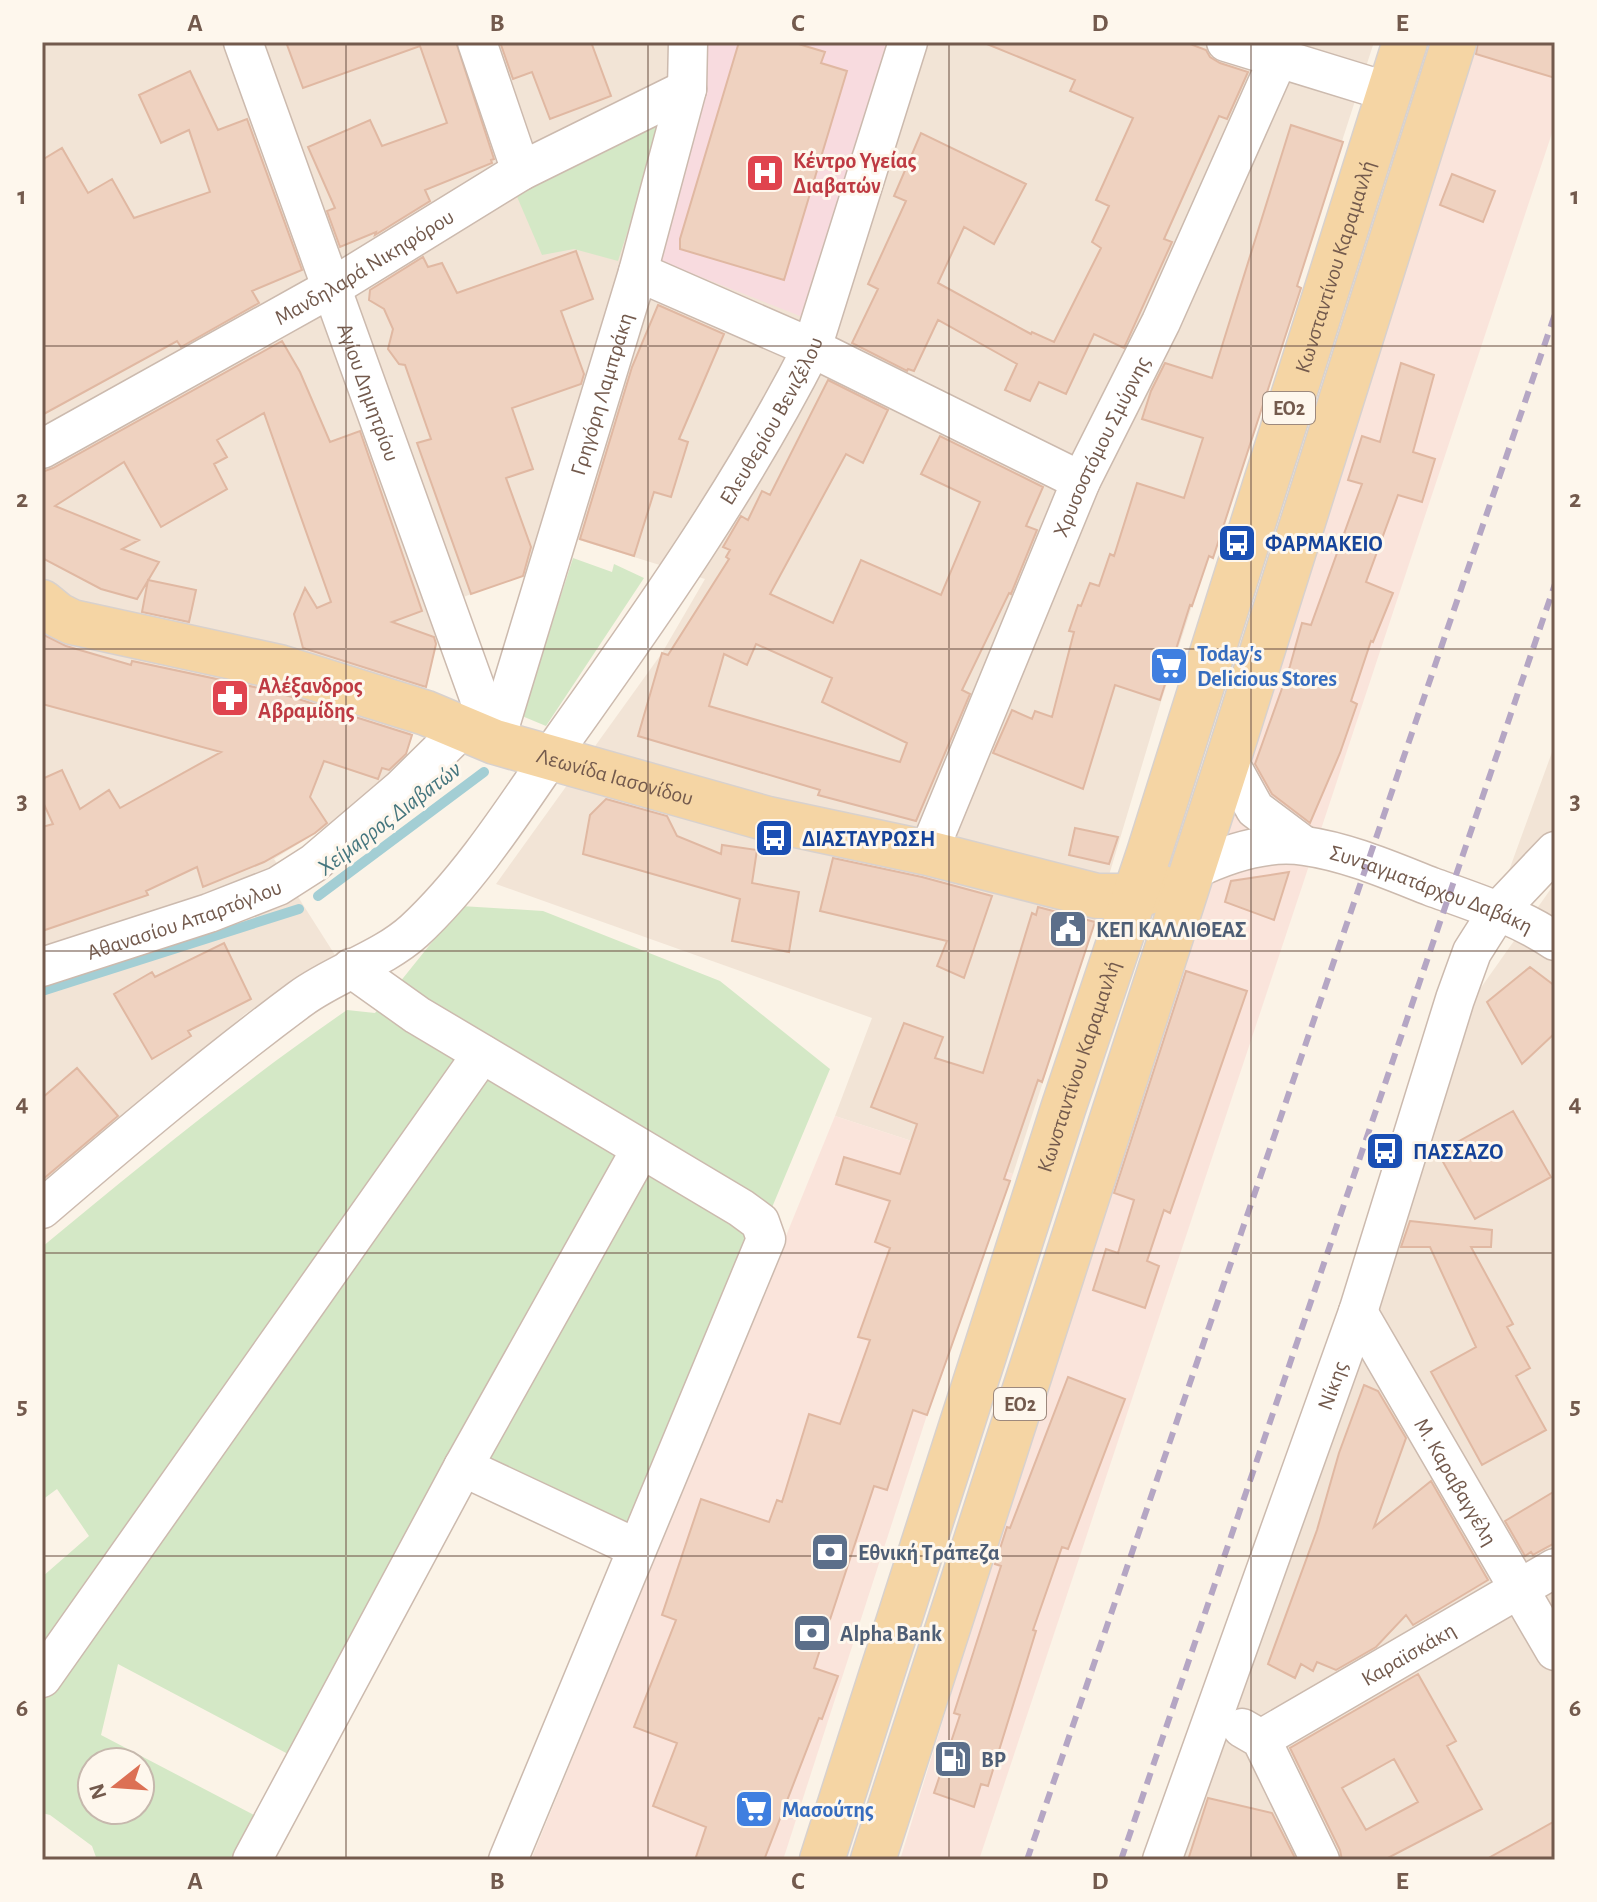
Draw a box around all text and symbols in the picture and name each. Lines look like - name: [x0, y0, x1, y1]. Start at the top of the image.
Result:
- text: A: [187, 10, 203, 36]
- text: B: [489, 10, 505, 36]
- text: C: [791, 10, 805, 36]
- text: D: [1091, 10, 1109, 36]
- text: E: [1395, 10, 1409, 36]
- place label: Κέντρο Υγείας Διαβατών: [793, 150, 917, 197]
- hospital icon: Κέντρο Υγείας Διαβατών: [744, 152, 786, 194]
- street label: Κωνσταντίνου Καραμανλή: [1291, 158, 1379, 376]
- text: 1: [17, 183, 27, 209]
- text: 1: [1570, 183, 1580, 209]
- street label: Μανδηλαρά Νικηφόρου: [271, 205, 458, 329]
- street label: Γρηγόρη Λαμπράκη: [567, 310, 637, 478]
- street label: Αγίου Δημητρίου: [333, 320, 403, 464]
- street label: Ελευθερίου Βενιζέλου: [716, 335, 827, 508]
- street label: Χρυσοστόμου Σμύρνης: [1049, 353, 1154, 540]
- road number: ΕΟ2: [1263, 392, 1315, 424]
- text: 2: [16, 486, 28, 512]
- text: 2: [1569, 486, 1581, 512]
- bus stop icon: ΦΑΡΜΑΚΕΙΟ: [1216, 522, 1258, 564]
- place label: ΦΑΡΜΑΚΕΙΟ: [1265, 533, 1383, 555]
- place label: Today's Delicious Stores: [1197, 643, 1337, 690]
- supermarket icon: Today's Delicious Stores: [1148, 645, 1190, 687]
- place label: Αλέξανδρος Αβραμίδης: [258, 675, 363, 723]
- pharmacy icon: Αλέξανδρος Αβραμίδης: [209, 677, 251, 719]
- street label: Λεωνίδα Ιασονίδου: [534, 744, 696, 809]
- water label: Χείμαρρος Διαβατών: [313, 757, 466, 881]
- text: 3: [16, 788, 28, 814]
- text: 3: [1569, 788, 1581, 814]
- bus stop icon: ΔΙΑΣΤΑΥΡΩΣΗ: [753, 817, 795, 859]
- place label: ΔΙΑΣΤΑΥΡΩΣΗ: [802, 828, 935, 850]
- street label: Συνταγματάρχου Δαβάκη: [1328, 841, 1536, 938]
- street label: Αθανασίου Απαρτόγλου: [84, 876, 285, 964]
- public building icon: ΚΕΠ ΚΑΛΛΙΘΕΑΣ: [1047, 908, 1089, 950]
- place label: ΚΕΠ ΚΑΛΛΙΘΕΑΣ: [1096, 919, 1247, 941]
- street label: Κωνσταντίνου Καραμανλή: [1033, 958, 1124, 1175]
- text: 4: [15, 1090, 29, 1116]
- text: 4: [1568, 1090, 1582, 1116]
- bus stop icon: ΠΑΣΣΑΖΟ: [1364, 1130, 1406, 1172]
- place label: ΠΑΣΣΑΖΟ: [1413, 1141, 1503, 1163]
- street label: Νίκης: [1314, 1358, 1352, 1413]
- road number: ΕΟ2: [994, 1388, 1046, 1420]
- text: 5: [16, 1393, 28, 1419]
- text: 5: [1569, 1393, 1581, 1419]
- street label: Μ. Καραβαγγέλη: [1410, 1415, 1501, 1549]
- bank icon: Εθνική Τράπεζα: [809, 1531, 851, 1573]
- place label: Εθνική Τράπεζα: [858, 1542, 1000, 1565]
- bank icon: Alpha Bank: [791, 1612, 833, 1654]
- street label: Καραϊσκάκη: [1358, 1619, 1459, 1690]
- place label: Alpha Bank: [840, 1623, 942, 1645]
- text: 6: [16, 1695, 28, 1721]
- text: 6: [1569, 1695, 1581, 1721]
- fuel station icon: BP: [932, 1738, 974, 1780]
- north arrow: [76, 1746, 156, 1826]
- place label: BP: [981, 1749, 1006, 1771]
- text: N: [85, 1781, 111, 1802]
- supermarket icon: Μασούτης: [733, 1788, 775, 1830]
- place label: Μασούτης: [782, 1799, 874, 1822]
- text: A: [187, 1868, 203, 1894]
- text: B: [489, 1868, 505, 1894]
- text: C: [791, 1868, 805, 1894]
- text: D: [1091, 1868, 1109, 1894]
- text: E: [1395, 1868, 1409, 1894]

